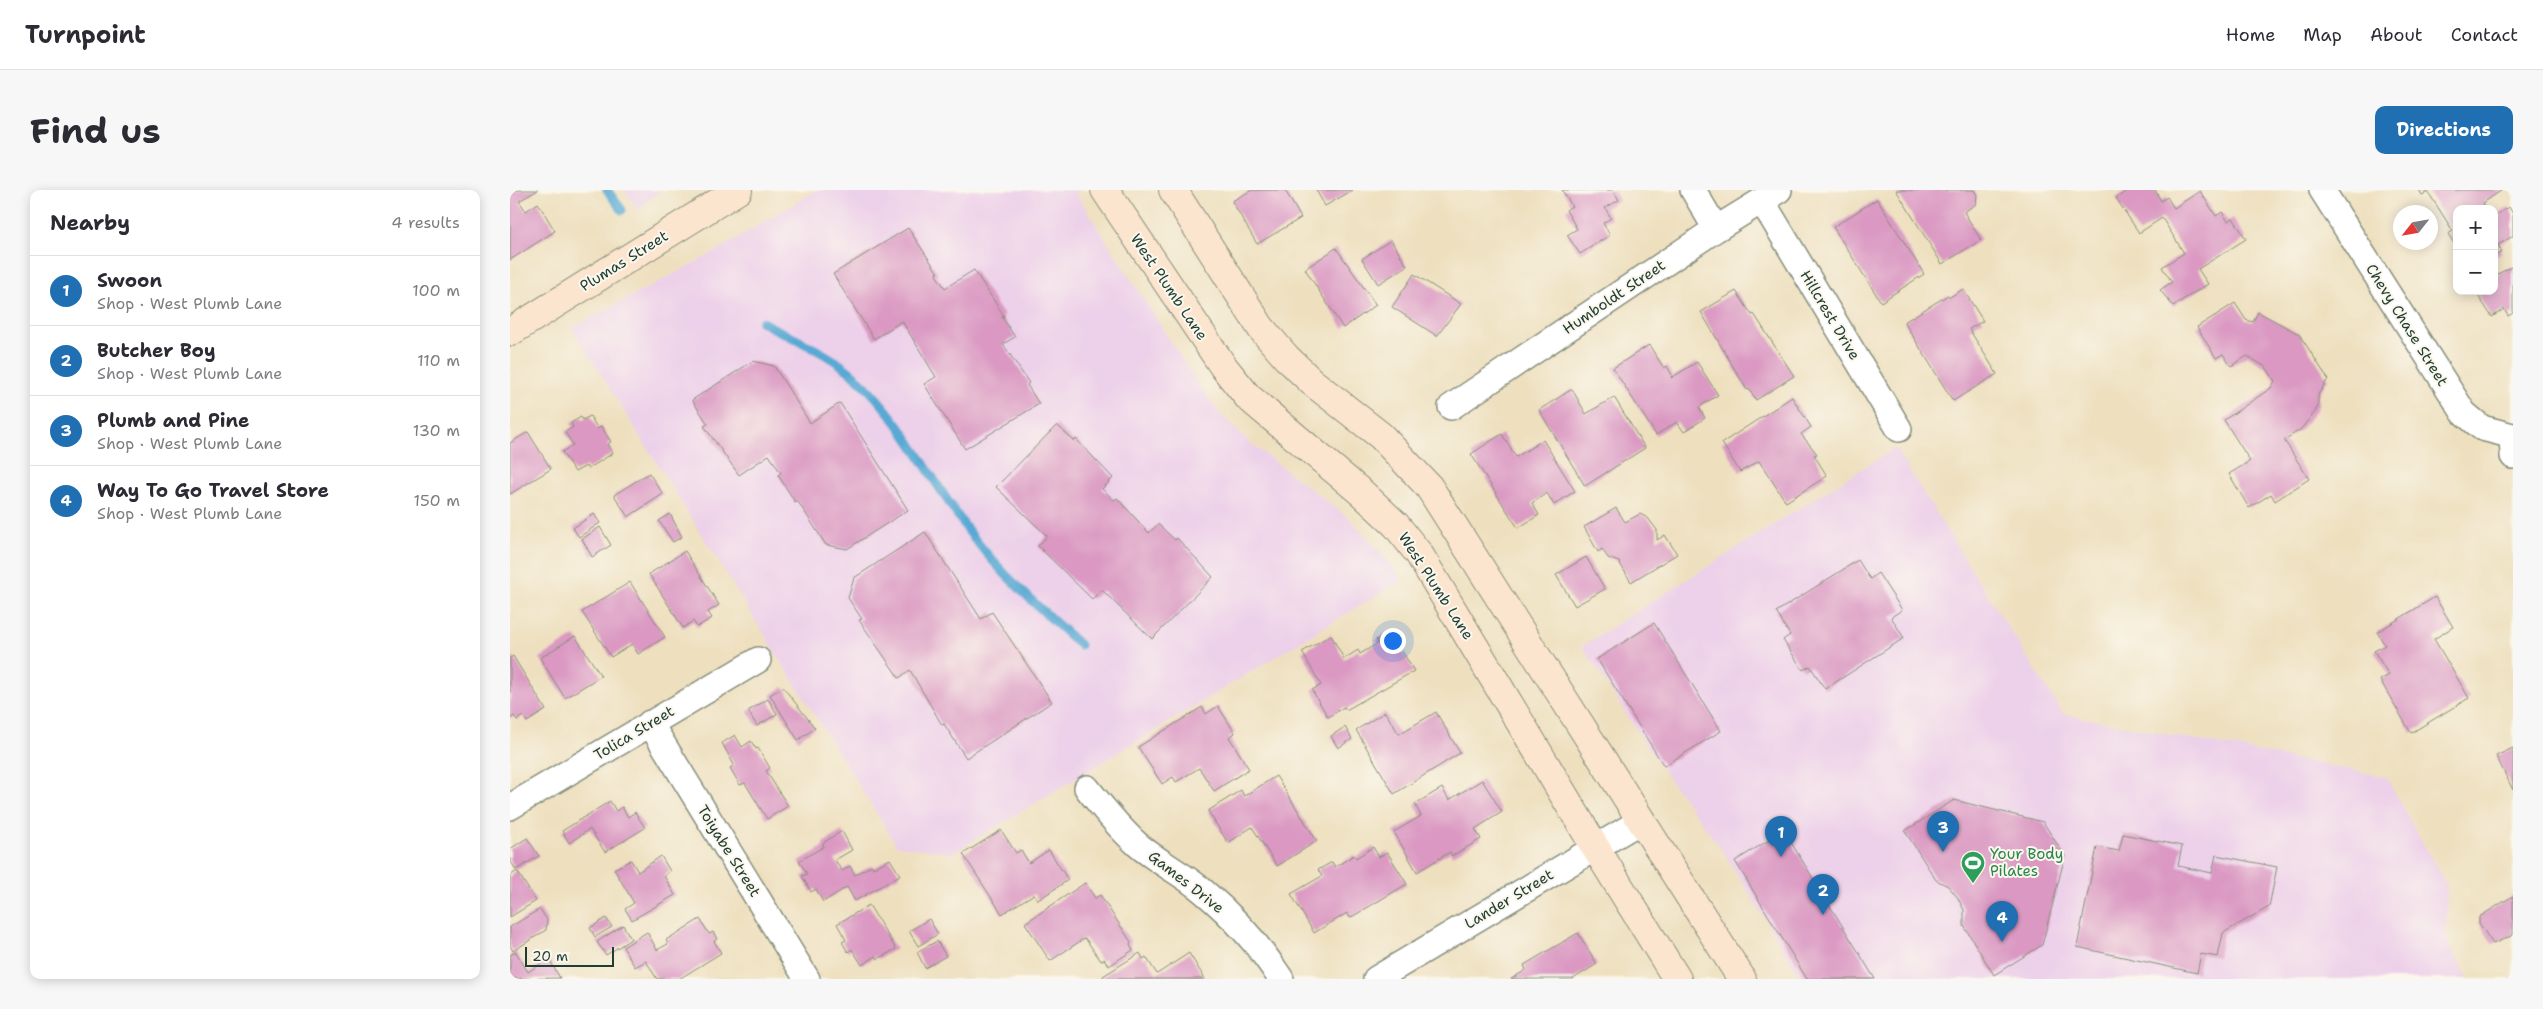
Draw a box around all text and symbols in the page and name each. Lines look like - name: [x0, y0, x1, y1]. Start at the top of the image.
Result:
- text: Turnpoint: [25, 19, 146, 51]
- text: Home: [2226, 23, 2275, 47]
- text: Map: [2303, 23, 2342, 47]
- text: About: [2370, 23, 2423, 47]
- text: Contact: [2451, 23, 2518, 47]
- button: Directions: [2375, 106, 2513, 154]
- text: Find us: [30, 107, 161, 154]
- north arrow: [2393, 205, 2438, 250]
- map controls: [2453, 205, 2498, 295]
- button: +: [2453, 205, 2498, 250]
- text: Nearby: [50, 209, 130, 237]
- text: 4 results: [391, 212, 460, 233]
- street label: Plumas Street: [576, 226, 672, 296]
- street label: West Plumb Lane: [1126, 230, 1212, 344]
- button: −: [2453, 250, 2498, 295]
- street label: Humboldt Street: [1559, 255, 1669, 339]
- street label: Chevy Chase Street: [2361, 260, 2453, 390]
- street label: Hillcrest Drive: [1795, 266, 1865, 364]
- text: Swoon: [97, 268, 162, 293]
- text: 1: [62, 280, 70, 301]
- text: 100 m: [412, 280, 460, 301]
- text: Shop · West Plumb Lane: [97, 293, 282, 314]
- text: Butcher Boy: [97, 338, 216, 363]
- text: 2: [60, 350, 72, 371]
- text: 110 m: [417, 350, 460, 371]
- text: Shop · West Plumb Lane: [97, 363, 282, 384]
- text: Plumb and Pine: [97, 408, 249, 433]
- text: 3: [60, 420, 72, 441]
- text: 130 m: [413, 420, 460, 441]
- text: Shop · West Plumb Lane: [97, 433, 282, 454]
- text: Way To Go Travel Store: [97, 478, 329, 503]
- text: 4: [60, 490, 72, 511]
- text: 150 m: [413, 490, 460, 511]
- text: Shop · West Plumb Lane: [97, 503, 282, 524]
- street label: West Plumb Lane: [1394, 528, 1478, 644]
- your location: [1380, 628, 1406, 654]
- street label: Tolica Street: [590, 701, 678, 765]
- street label: Toiyabe Street: [693, 801, 765, 901]
- pin: 3: [1927, 811, 1959, 852]
- pin: 1: [1765, 816, 1797, 857]
- place label: Your Body Pilates: [1990, 844, 2063, 881]
- street label: Games Drive: [1144, 846, 1228, 918]
- sports icon: Your Body Pilates: [1960, 850, 1986, 884]
- street label: Lander Street: [1461, 865, 1557, 933]
- pin: 2: [1807, 874, 1839, 915]
- pin: 4: [1986, 901, 2018, 942]
- scale bar: [525, 944, 614, 967]
- text: 20 m: [532, 947, 568, 965]

